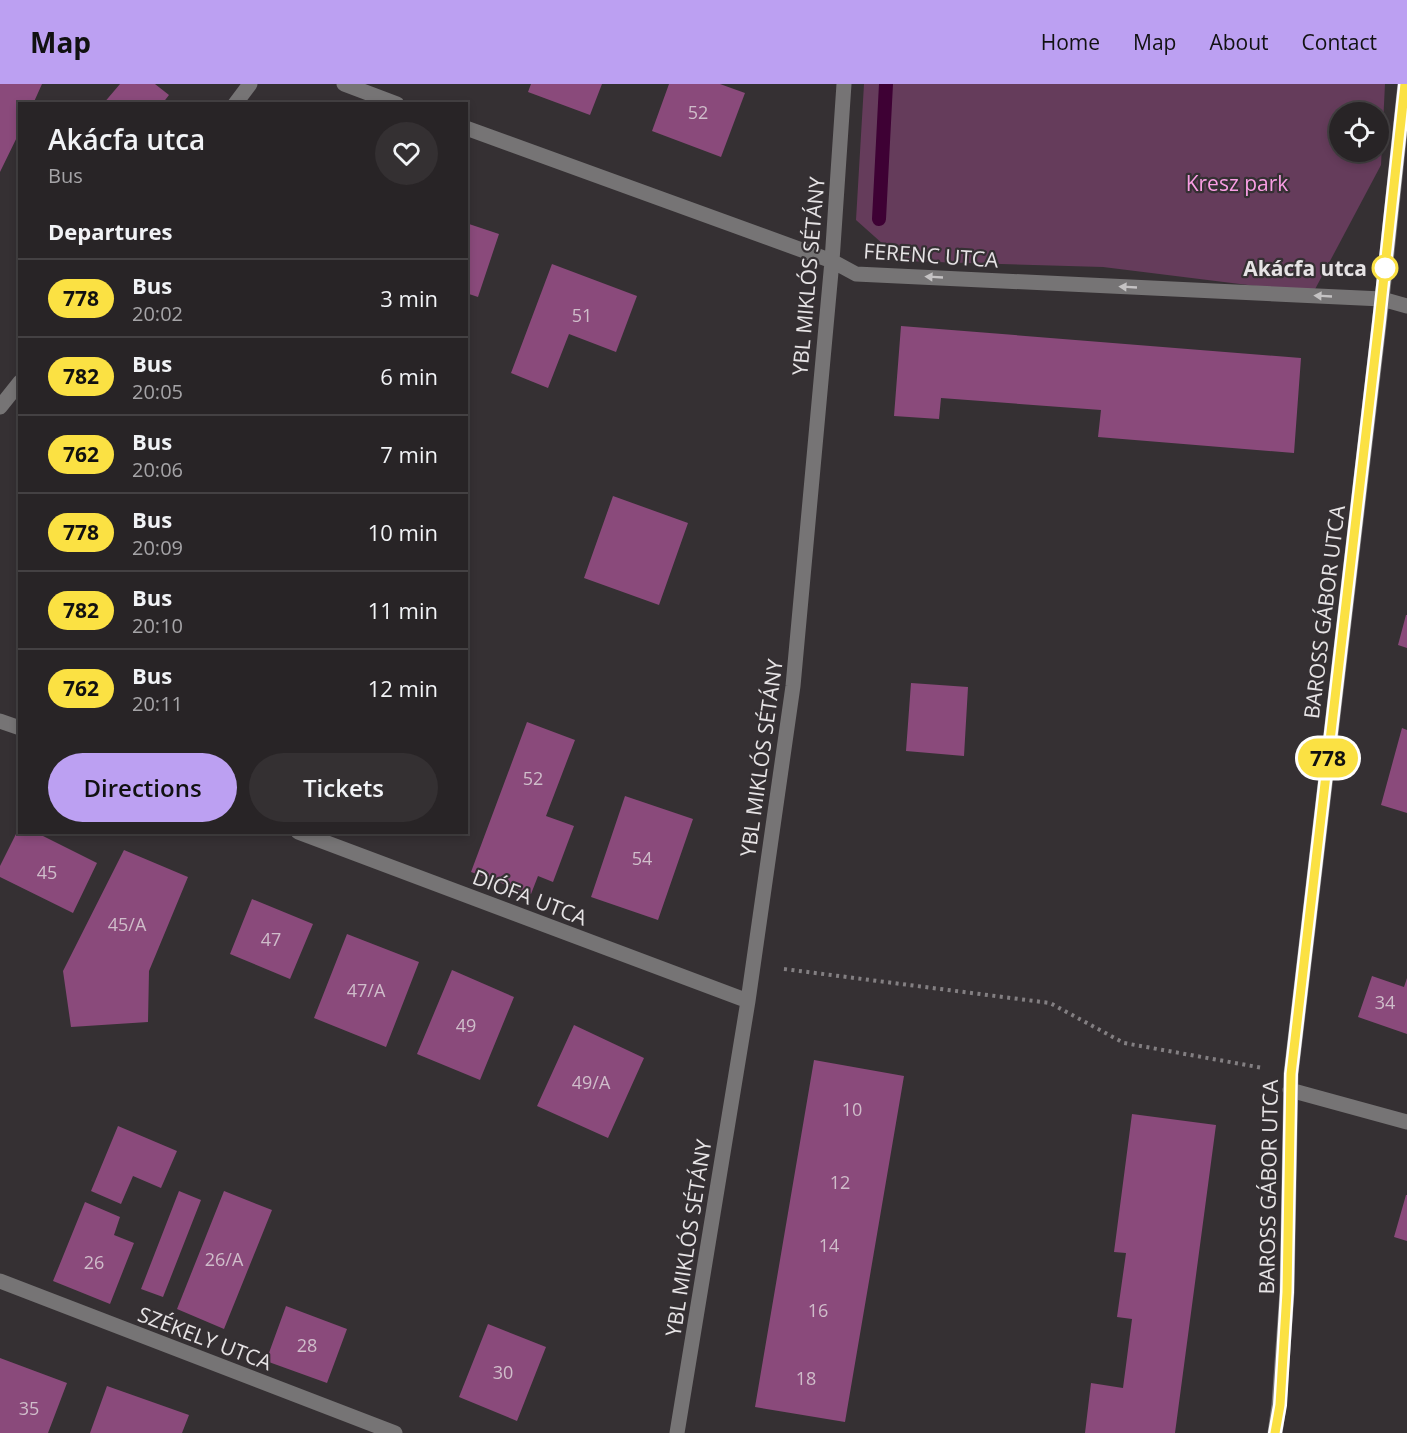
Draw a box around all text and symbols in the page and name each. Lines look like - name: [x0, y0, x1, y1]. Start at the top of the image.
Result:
- text: Map: [30, 23, 91, 61]
- text: Home: [1041, 28, 1100, 56]
- text: Map: [1133, 28, 1176, 56]
- text: About: [1209, 28, 1269, 56]
- text: Contact: [1302, 28, 1377, 56]
- house number: 52: [688, 100, 708, 124]
- map controls: [1329, 102, 1389, 162]
- button: locate: [1329, 102, 1389, 162]
- text: Akácfa utca: [48, 120, 205, 158]
- button: heart: [375, 122, 438, 185]
- text: Bus: [48, 162, 83, 189]
- park label: Kresz park: [1186, 169, 1288, 197]
- street label: YBL MIKLÓS SÉTÁNY: [785, 175, 831, 376]
- text: Departures: [48, 216, 172, 246]
- street label: FERENC UTCA: [863, 236, 1000, 274]
- place label: Akácfa utca: [1243, 254, 1367, 282]
- marker: Akácfa utca: [1372, 255, 1398, 281]
- text: Bus: [132, 270, 172, 300]
- one-way arrow: [924, 273, 943, 282]
- one-way arrow: [1119, 282, 1138, 291]
- text: 3 min: [380, 283, 438, 313]
- text: 778: [63, 284, 99, 312]
- one-way arrow: [1314, 291, 1333, 300]
- text: 20:02: [132, 300, 183, 327]
- house number: 51: [572, 303, 592, 327]
- text: Bus: [132, 348, 172, 378]
- text: 6 min: [380, 361, 438, 391]
- text: 782: [63, 362, 99, 390]
- text: 20:05: [132, 378, 183, 405]
- text: Bus: [132, 426, 172, 456]
- text: 7 min: [380, 439, 438, 469]
- text: 762: [63, 440, 99, 468]
- text: 20:06: [132, 456, 183, 483]
- street label: BAROSS GÁBOR UTCA: [1297, 503, 1351, 720]
- text: Bus: [132, 504, 172, 534]
- text: 10 min: [368, 517, 438, 547]
- text: 778: [63, 518, 99, 546]
- text: 20:09: [132, 534, 183, 561]
- text: Bus: [132, 582, 172, 612]
- text: 11 min: [368, 595, 438, 625]
- text: 782: [63, 596, 99, 624]
- text: 20:10: [132, 612, 183, 639]
- street label: YBL MIKLÓS SÉTÁNY: [733, 657, 789, 859]
- text: Bus: [132, 660, 172, 690]
- text: 12 min: [368, 673, 438, 703]
- text: 762: [63, 674, 99, 702]
- text: 20:11: [132, 690, 183, 717]
- line badge: 778: [1294, 738, 1362, 778]
- text: 778: [1310, 744, 1346, 772]
- button: Directions: [48, 753, 237, 822]
- button: Tickets: [249, 753, 438, 822]
- house number: 52: [523, 766, 543, 790]
- house number: 54: [632, 846, 652, 870]
- house number: 45: [37, 860, 57, 884]
- street label: DIÓFA UTCA: [469, 862, 592, 932]
- house number: 45/A: [108, 912, 147, 936]
- house number: 47: [261, 927, 281, 951]
- house number: 47/A: [347, 978, 386, 1002]
- house number: 34: [1375, 990, 1395, 1014]
- house number: 49: [456, 1013, 476, 1037]
- house number: 49/A: [572, 1070, 611, 1094]
- street label: BAROSS GÁBOR UTCA: [1252, 1079, 1284, 1295]
- house number: 10: [842, 1097, 862, 1121]
- street label: YBL MIKLÓS SÉTÁNY: [659, 1137, 717, 1339]
- house number: 12: [830, 1170, 850, 1194]
- house number: 14: [819, 1233, 839, 1257]
- house number: 26/A: [205, 1247, 244, 1271]
- house number: 26: [84, 1250, 104, 1274]
- house number: 16: [808, 1298, 828, 1322]
- street label: SZÉKELY UTCA: [134, 1300, 277, 1377]
- house number: 28: [297, 1333, 317, 1357]
- house number: 30: [493, 1360, 513, 1384]
- house number: 18: [796, 1366, 816, 1390]
- house number: 35: [19, 1396, 39, 1420]

